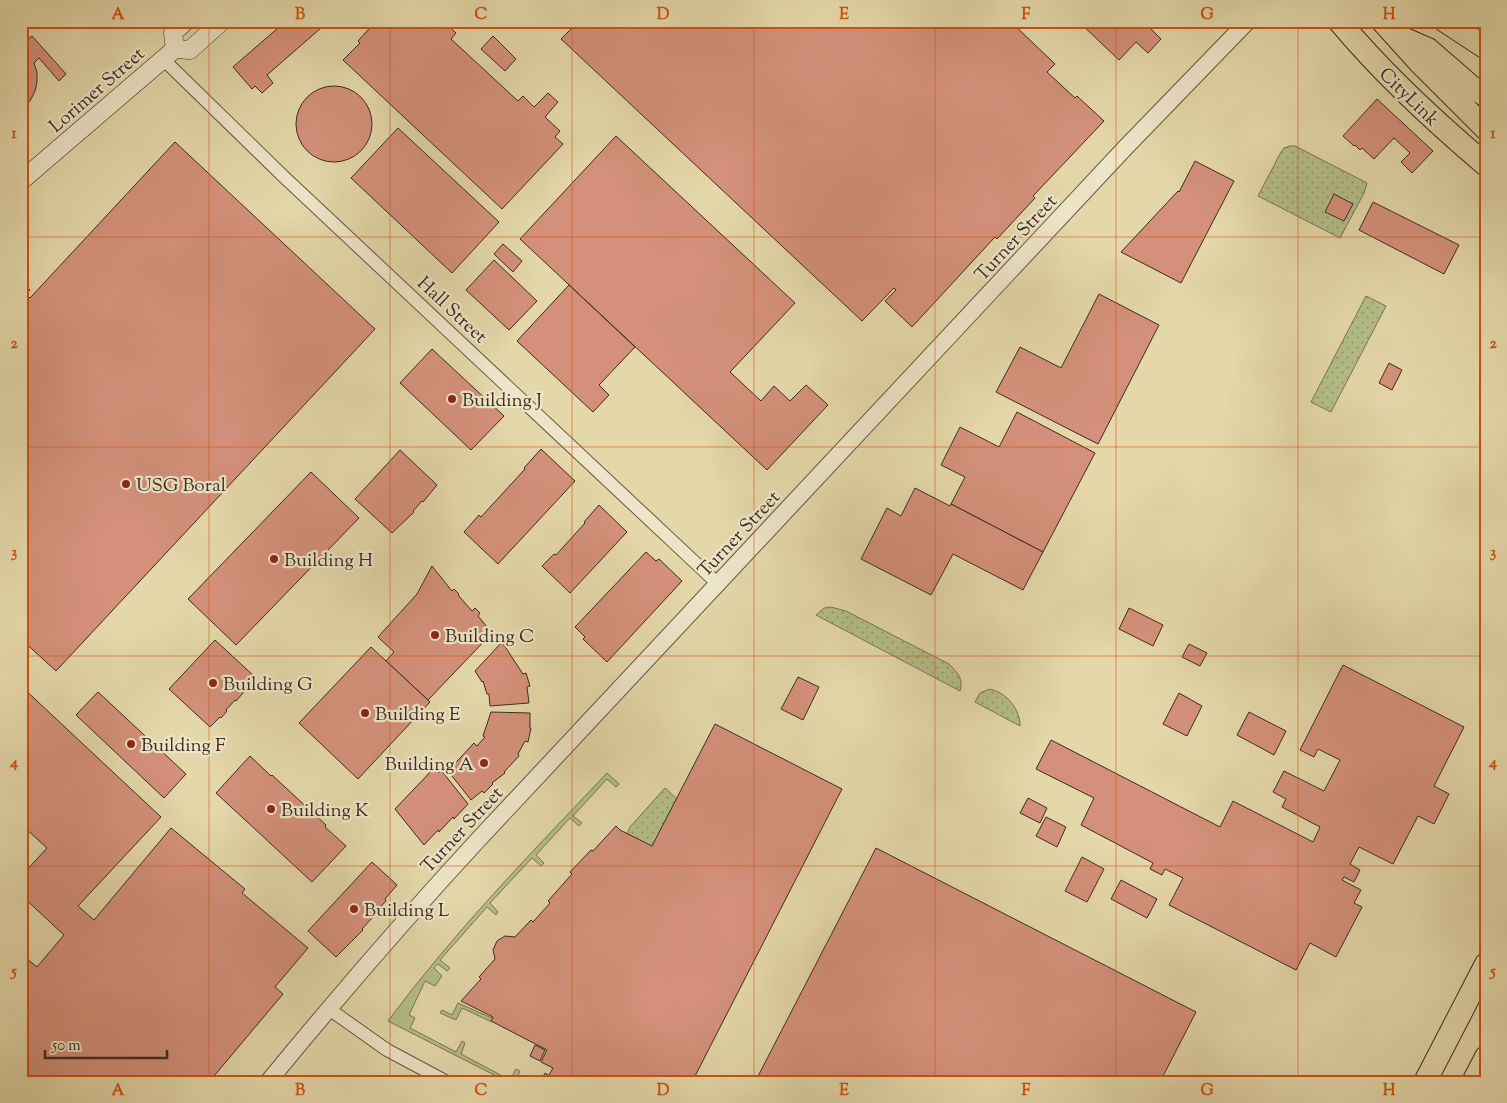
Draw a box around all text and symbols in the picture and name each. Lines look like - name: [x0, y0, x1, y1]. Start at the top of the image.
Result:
- text: A: [112, 4, 125, 27]
- text: B: [295, 4, 305, 27]
- text: C: [475, 4, 488, 27]
- text: D: [657, 4, 670, 27]
- text: E: [839, 4, 849, 27]
- text: F: [1022, 4, 1031, 27]
- text: G: [1200, 4, 1214, 27]
- text: H: [1383, 4, 1396, 27]
- street label: Lorimer Street: [44, 41, 152, 140]
- street label: CityLink: [1372, 62, 1445, 134]
- text: 1: [11, 123, 17, 146]
- text: 1: [1490, 123, 1496, 146]
- street label: Turner Street: [969, 189, 1065, 288]
- street label: Hall Street: [410, 271, 493, 351]
- text: 2: [10, 333, 18, 356]
- text: 2: [1489, 333, 1497, 356]
- place label: Building J: [462, 388, 542, 415]
- marker: Building J: [446, 393, 458, 405]
- place label: USG Boral: [136, 473, 226, 500]
- marker: USG Boral: [120, 478, 132, 490]
- street label: Turner Street: [692, 485, 788, 584]
- text: 3: [11, 542, 18, 565]
- text: 3: [1490, 542, 1497, 565]
- place label: Building H: [284, 548, 373, 575]
- marker: Building H: [268, 553, 280, 565]
- place label: Building C: [445, 624, 534, 651]
- marker: Building C: [429, 629, 441, 641]
- place label: Building G: [223, 672, 312, 699]
- marker: Building G: [207, 677, 219, 689]
- place label: Building E: [375, 702, 461, 729]
- marker: Building E: [359, 707, 371, 719]
- place label: Building F: [141, 733, 226, 760]
- marker: Building F: [125, 738, 137, 750]
- text: 4: [9, 752, 18, 775]
- place label: Building A: [385, 752, 475, 779]
- text: 4: [1488, 752, 1497, 775]
- marker: Building A: [478, 757, 490, 769]
- street label: Turner Street: [415, 781, 511, 880]
- place label: Building K: [281, 798, 369, 825]
- marker: Building K: [265, 803, 277, 815]
- place label: Building L: [364, 898, 450, 925]
- marker: Building L: [348, 903, 360, 915]
- text: 5: [9, 961, 17, 984]
- text: 5: [1488, 961, 1496, 984]
- scale bar: [45, 1028, 168, 1060]
- text: 50 m: [51, 1036, 81, 1057]
- text: A: [112, 1080, 125, 1103]
- text: B: [295, 1080, 305, 1103]
- text: C: [475, 1080, 488, 1103]
- text: D: [657, 1080, 670, 1103]
- text: E: [839, 1080, 849, 1103]
- text: F: [1022, 1080, 1031, 1103]
- text: G: [1200, 1080, 1214, 1103]
- text: H: [1383, 1080, 1396, 1103]

